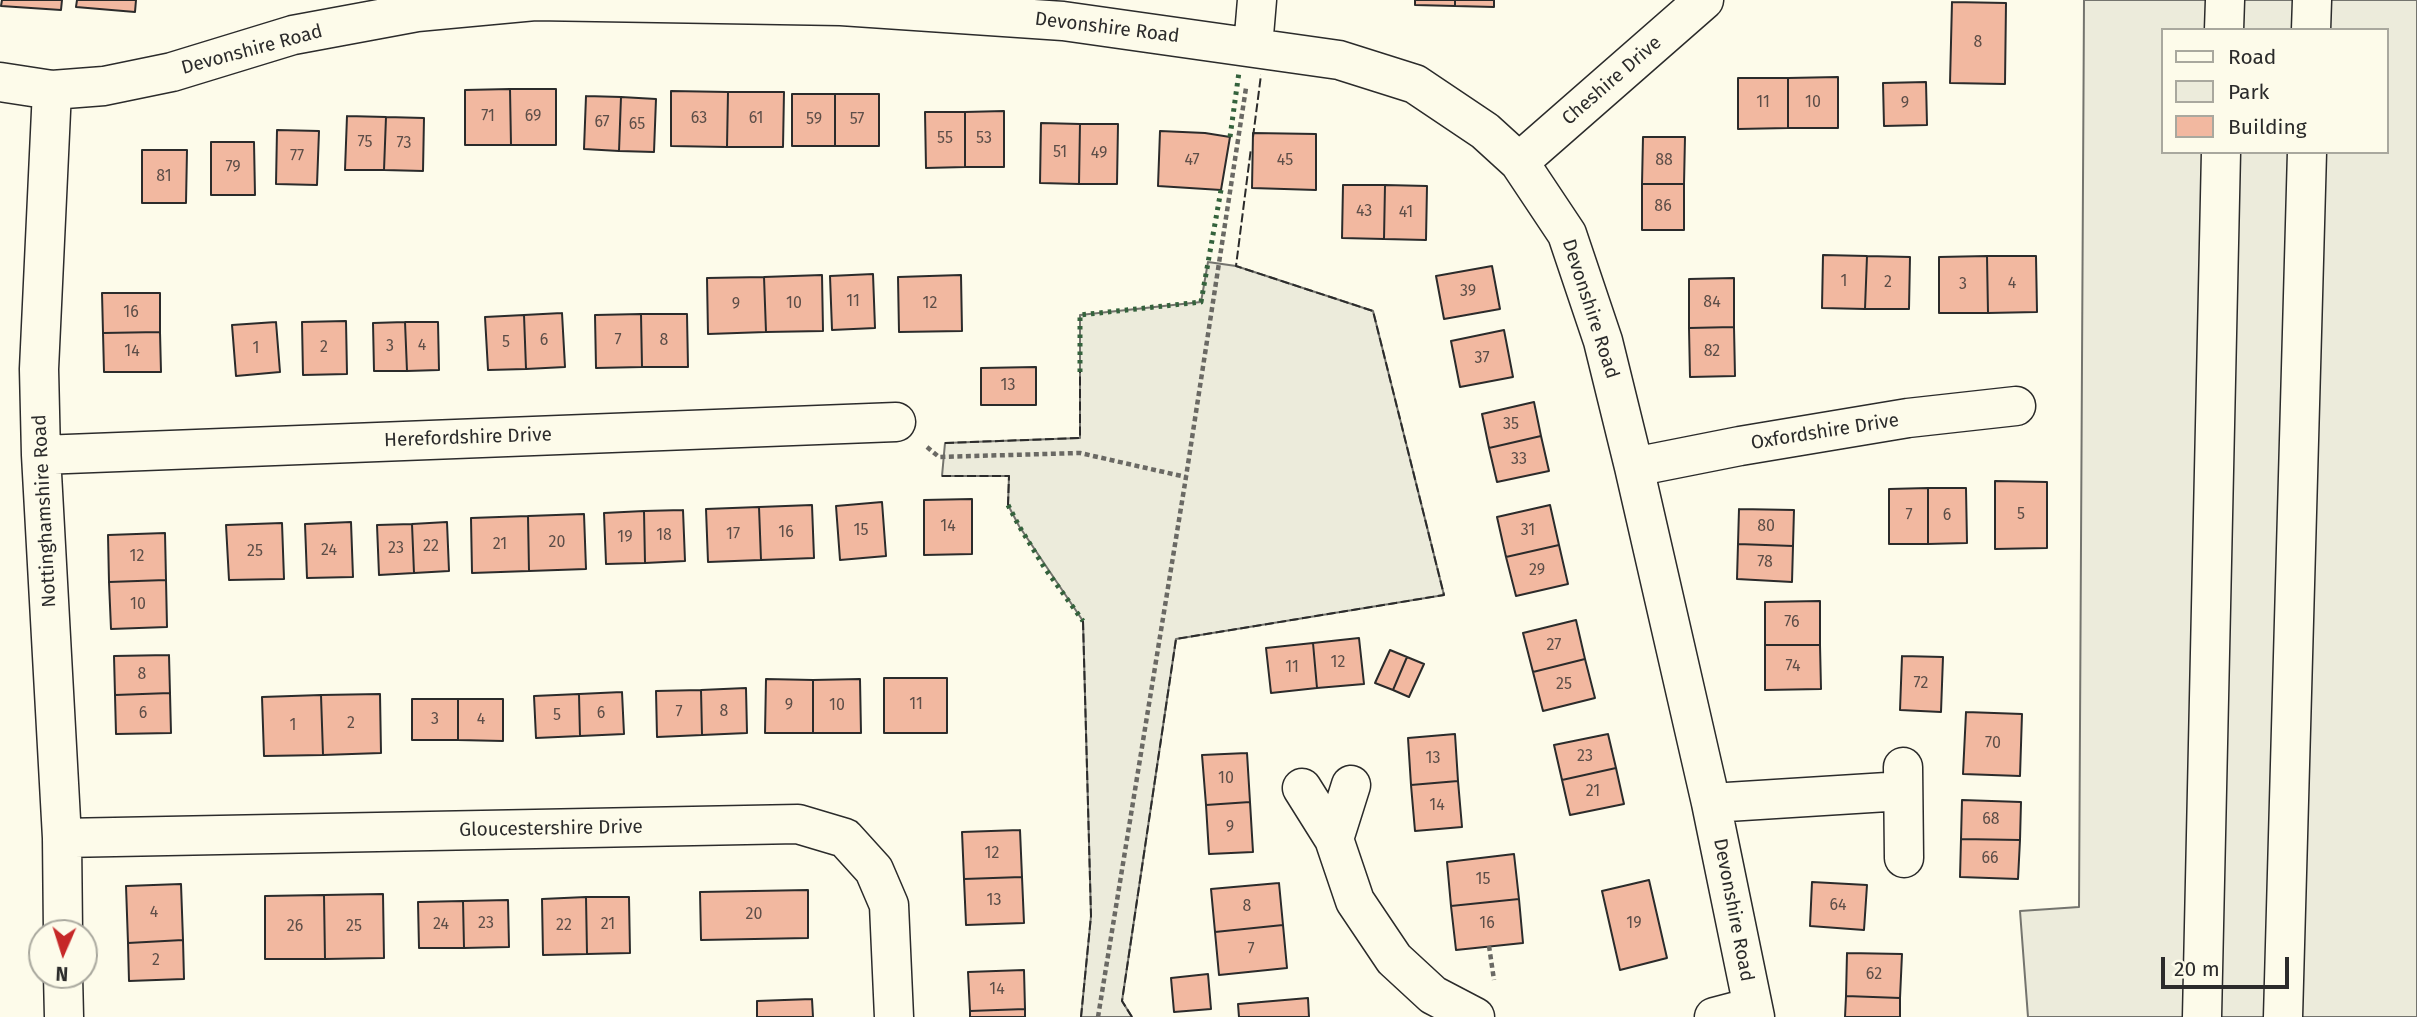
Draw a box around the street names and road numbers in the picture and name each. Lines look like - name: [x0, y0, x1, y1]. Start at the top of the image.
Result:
- street label: Devonshire Road: [1033, 8, 1181, 48]
- street label: Devonshire Road: [179, 20, 325, 80]
- street label: Cheshire Drive: [1558, 32, 1666, 130]
- street label: Devonshire Road: [1557, 236, 1623, 382]
- street label: Oxfordshire Drive: [1749, 409, 1901, 455]
- street label: Nottinghamshire Road: [29, 414, 61, 608]
- street label: Herefordshire Drive: [384, 424, 552, 452]
- street label: Gloucestershire Drive: [459, 816, 643, 842]
- street label: Devonshire Road: [1708, 836, 1758, 984]

